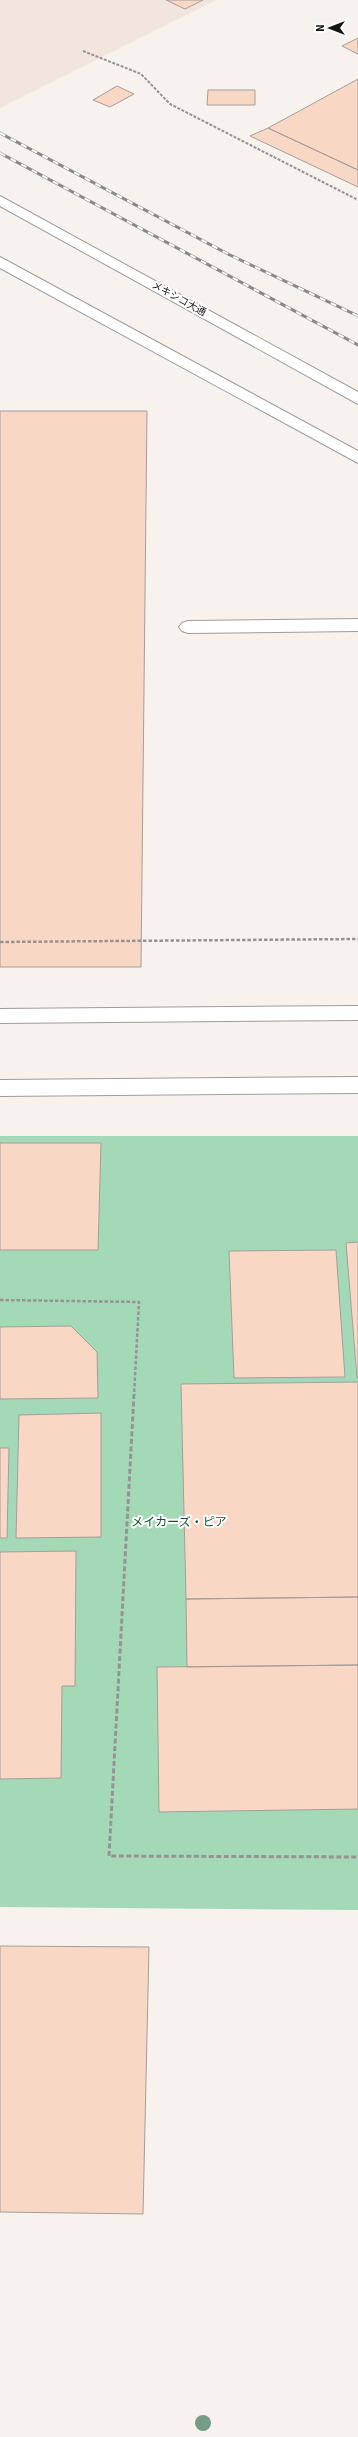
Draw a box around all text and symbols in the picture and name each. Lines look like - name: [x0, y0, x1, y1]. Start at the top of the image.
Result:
- north arrow: [310, 8, 350, 48]
- text: N: [313, 24, 328, 32]
- street label: メキシコ大通: [149, 278, 209, 320]
- park label: メイカーズ・ピア: [131, 1514, 227, 1531]

